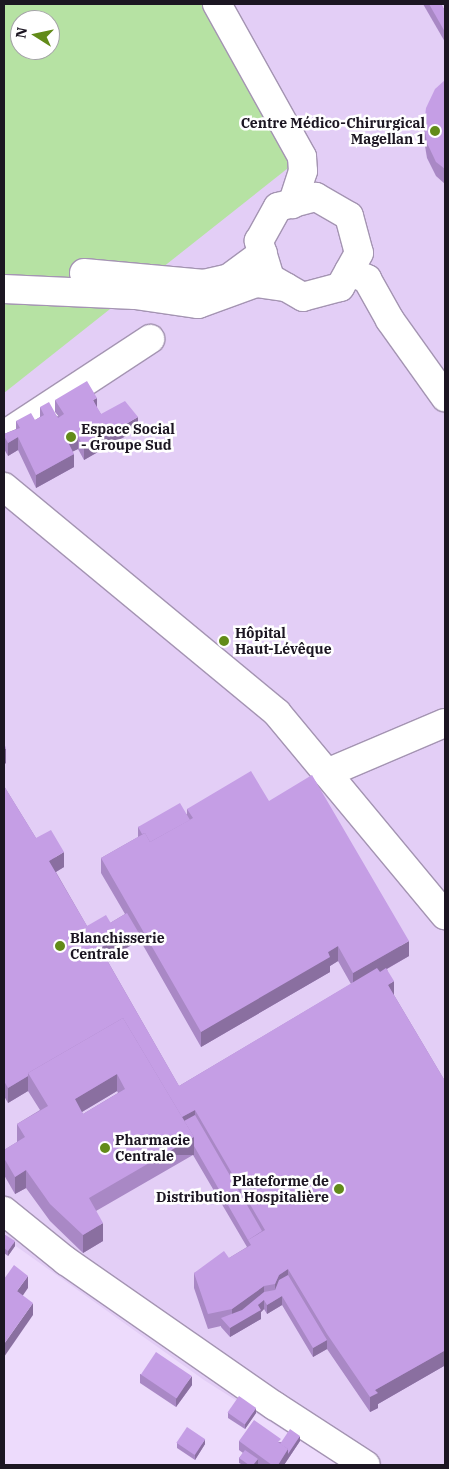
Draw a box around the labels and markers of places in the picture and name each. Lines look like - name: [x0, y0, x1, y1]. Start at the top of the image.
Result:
- place label: Centre Médico-Chirurgical Magellan 1: [241, 115, 425, 148]
- marker: Centre Médico-Chirurgical Magellan 1: [429, 125, 441, 137]
- place label: Espace Social - Groupe Sud: [81, 421, 175, 454]
- marker: Espace Social - Groupe Sud: [65, 431, 77, 443]
- place label: Hôpital Haut-Lévêque: [235, 625, 332, 658]
- marker: Hôpital Haut-Lévêque: [217, 634, 231, 648]
- place label: Blanchisserie Centrale: [70, 930, 165, 962]
- marker: Blanchisserie Centrale: [54, 940, 66, 952]
- place label: Pharmacie Centrale: [115, 1132, 190, 1164]
- marker: Pharmacie Centrale: [99, 1142, 111, 1154]
- place label: Plateforme de Distribution Hospitalière: [156, 1173, 329, 1206]
- marker: Plateforme de Distribution Hospitalière: [333, 1183, 345, 1195]

